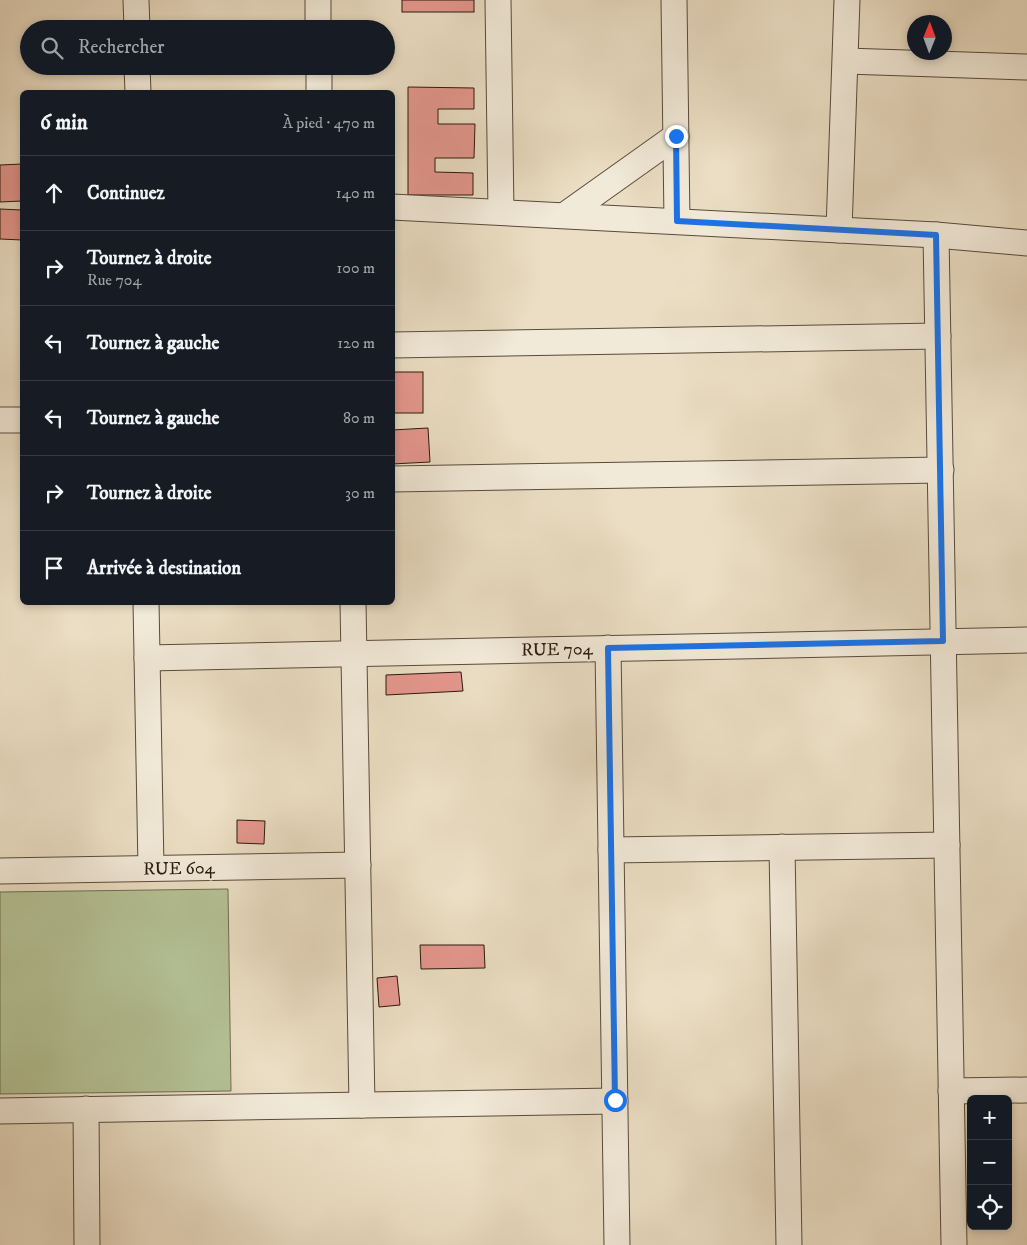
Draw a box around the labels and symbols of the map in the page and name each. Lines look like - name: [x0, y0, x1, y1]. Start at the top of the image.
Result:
- north arrow: [907, 15, 952, 60]
- route end: [665, 125, 688, 148]
- street label: RUE 704: [521, 638, 594, 662]
- street label: RUE 604: [143, 857, 216, 881]
- route start: [604, 1089, 627, 1112]

